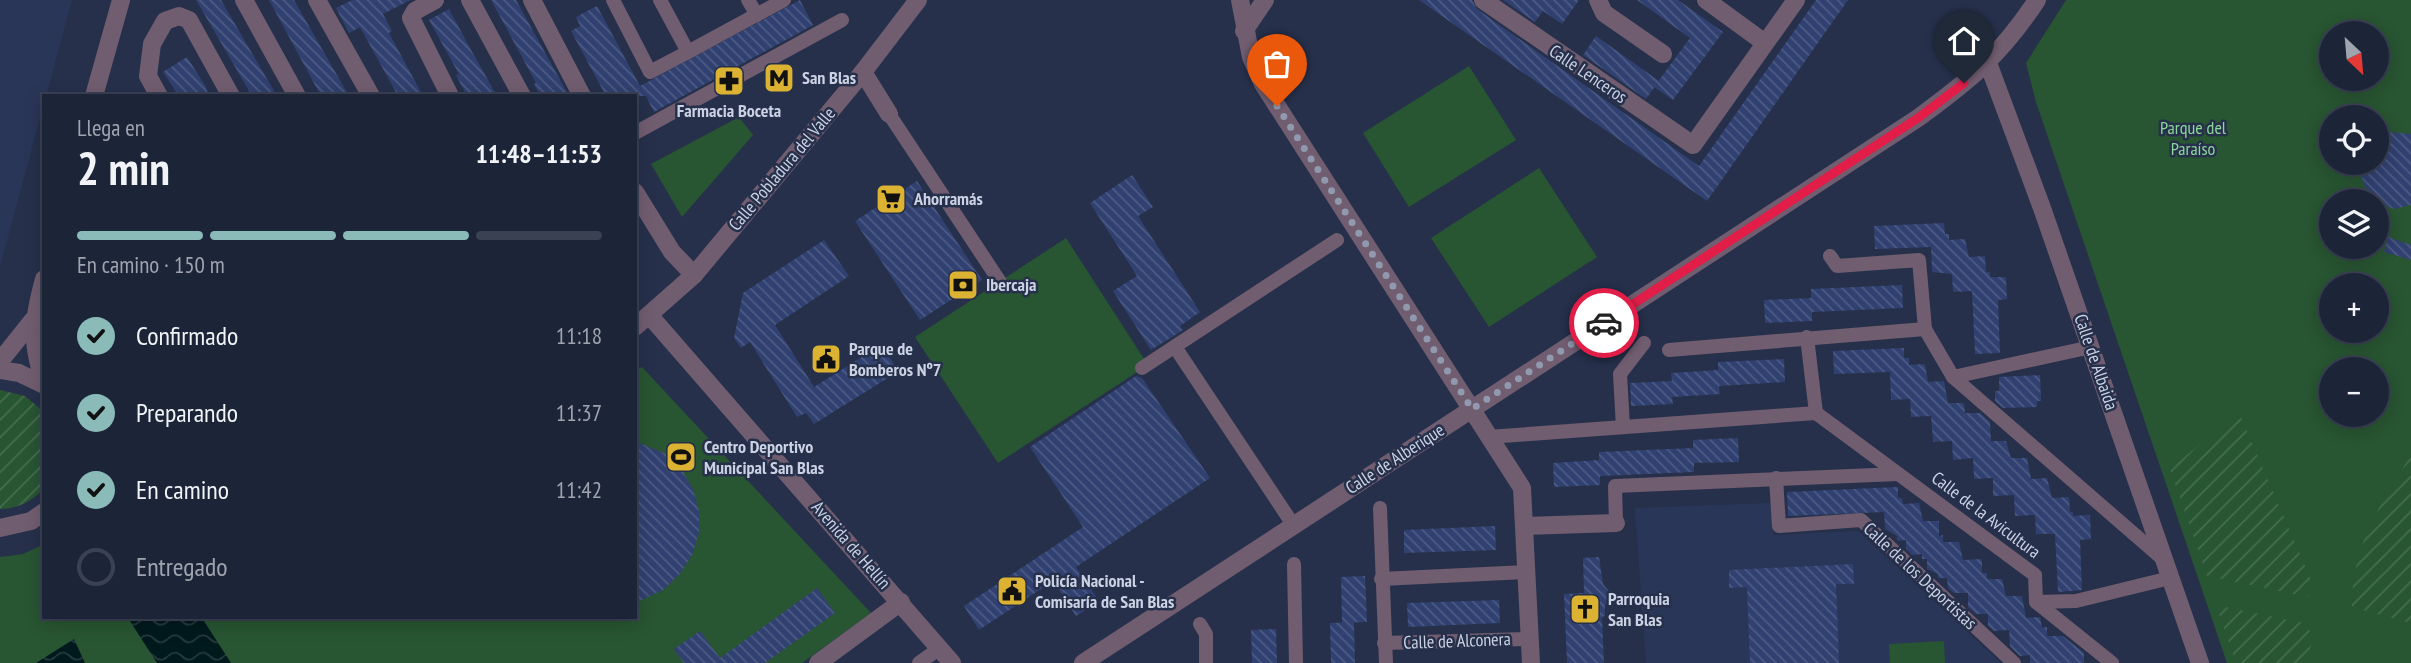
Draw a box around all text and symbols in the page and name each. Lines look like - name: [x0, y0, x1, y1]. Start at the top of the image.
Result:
- pin: [1934, 11, 1994, 83]
- north arrow: [2319, 21, 2389, 91]
- map controls: [2319, 21, 2389, 427]
- icon: home: [1945, 22, 1983, 60]
- pin: [1247, 34, 1307, 106]
- street label: Calle Lenceros: [1545, 39, 1632, 108]
- icon: bag: [1258, 45, 1296, 83]
- metro station icon: San Blas: [762, 61, 796, 95]
- pharmacy icon: Farmacia Boceta: [712, 64, 746, 98]
- place label: San Blas: [802, 66, 856, 89]
- place label: Farmacia Boceta: [677, 99, 781, 122]
- street label: Calle Pobladura del Valle: [723, 102, 840, 235]
- button: locate: [2319, 105, 2389, 175]
- text: Llega en: [77, 113, 145, 142]
- park label: Parque del Paraíso: [2160, 116, 2227, 160]
- text: 11:48–11:53: [475, 137, 602, 170]
- text: 2 min: [77, 138, 170, 198]
- supermarket icon: Ahorramás: [874, 182, 908, 216]
- place label: Ahorramás: [913, 187, 983, 210]
- button: layers: [2319, 189, 2389, 259]
- text: En camino · 150 m: [77, 250, 225, 279]
- bank icon: Ibercaja: [946, 268, 980, 302]
- place label: Ibercaja: [986, 273, 1036, 296]
- button: +: [2319, 273, 2389, 343]
- courier: [1569, 288, 1639, 358]
- icon: car: [1585, 304, 1623, 342]
- street label: Calle de Albaida: [2069, 311, 2124, 413]
- icon: check: [77, 317, 115, 355]
- text: Confirmado: [136, 319, 238, 352]
- text: 11:18: [556, 321, 602, 350]
- place label: Parque de Bomberos Nº7: [849, 337, 941, 381]
- public building icon: Parque de Bomberos Nº7: [809, 342, 843, 376]
- button: −: [2319, 357, 2389, 427]
- icon: check: [77, 394, 115, 432]
- text: Preparando: [136, 396, 238, 429]
- text: 11:37: [556, 398, 602, 427]
- street label: Calle de Alberique: [1341, 418, 1448, 499]
- place label: Centro Deportivo Municipal San Blas: [704, 435, 824, 479]
- sports icon: Centro Deportivo Municipal San Blas: [664, 440, 698, 474]
- street label: Calle de la Avicultura: [1927, 466, 2045, 563]
- icon: check: [77, 471, 115, 509]
- text: En camino: [136, 473, 229, 506]
- text: 11:42: [556, 475, 602, 504]
- street label: Avenida de Hellín: [807, 496, 896, 593]
- street label: Calle de los Deportistas: [1859, 517, 1982, 634]
- text: Entregado: [136, 550, 228, 583]
- place label: Policía Nacional - Comisaría de San Blas: [1035, 569, 1174, 613]
- public building icon: Policía Nacional - Comisaría de San Blas: [995, 574, 1029, 608]
- place label: Parroquia San Blas: [1608, 587, 1670, 631]
- church icon: Parroquia San Blas: [1568, 592, 1602, 626]
- street label: Calle de Alconera: [1403, 627, 1511, 654]

